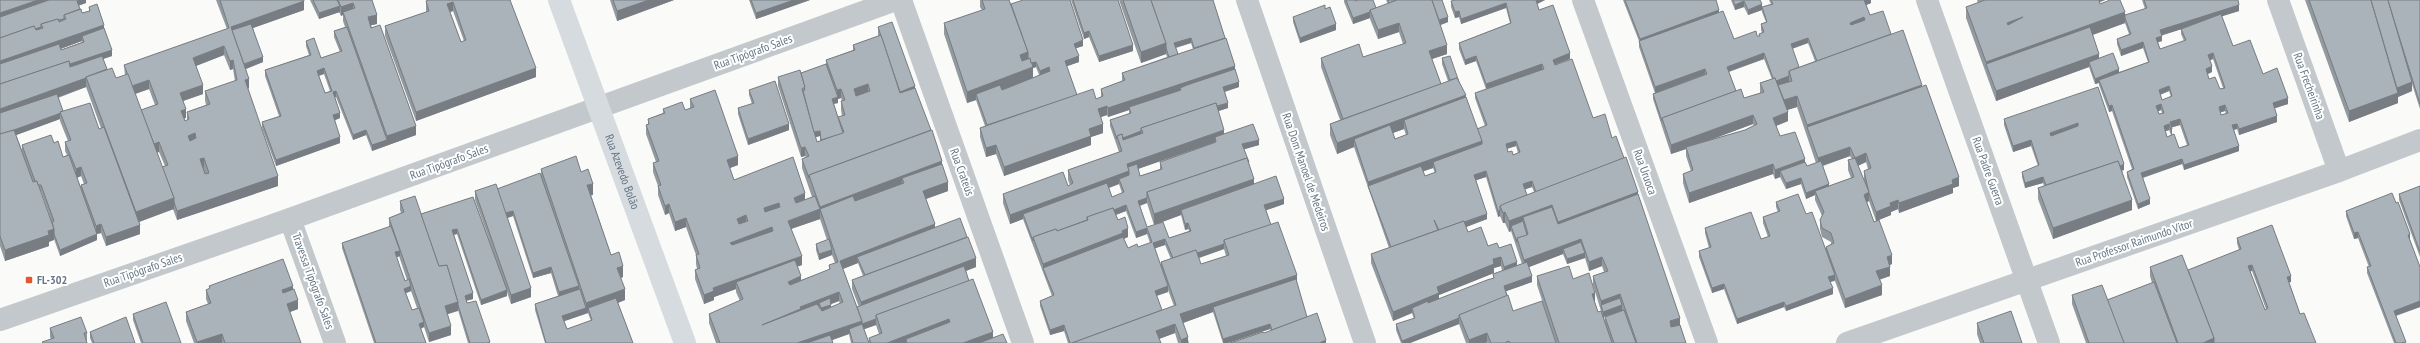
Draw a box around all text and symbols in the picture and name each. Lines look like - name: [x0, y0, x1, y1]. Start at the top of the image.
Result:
- street label: Rua Tipógrafo Sales: [712, 30, 794, 73]
- street label: Rua Frecheirinha: [2290, 50, 2329, 121]
- street label: Rua Dom Manoel de Medeiros: [1279, 111, 1334, 233]
- street label: Rua Azevedo Bolão: [602, 132, 643, 211]
- street label: Rua Padre Guerra: [1969, 135, 2008, 207]
- street label: Rua Tipógrafo Sales: [408, 140, 490, 183]
- street label: Rua Crateús: [947, 146, 978, 197]
- street label: Rua Uruoca: [1630, 147, 1661, 197]
- street label: Rua Professor Raimundo Vitor: [2073, 215, 2195, 270]
- street label: Travessa Tipógrafo Sales: [289, 231, 338, 331]
- street label: Rua Tipógrafo Sales: [102, 249, 184, 290]
- place label: FL-302: [37, 272, 67, 287]
- marker: FL-302: [24, 275, 34, 285]

